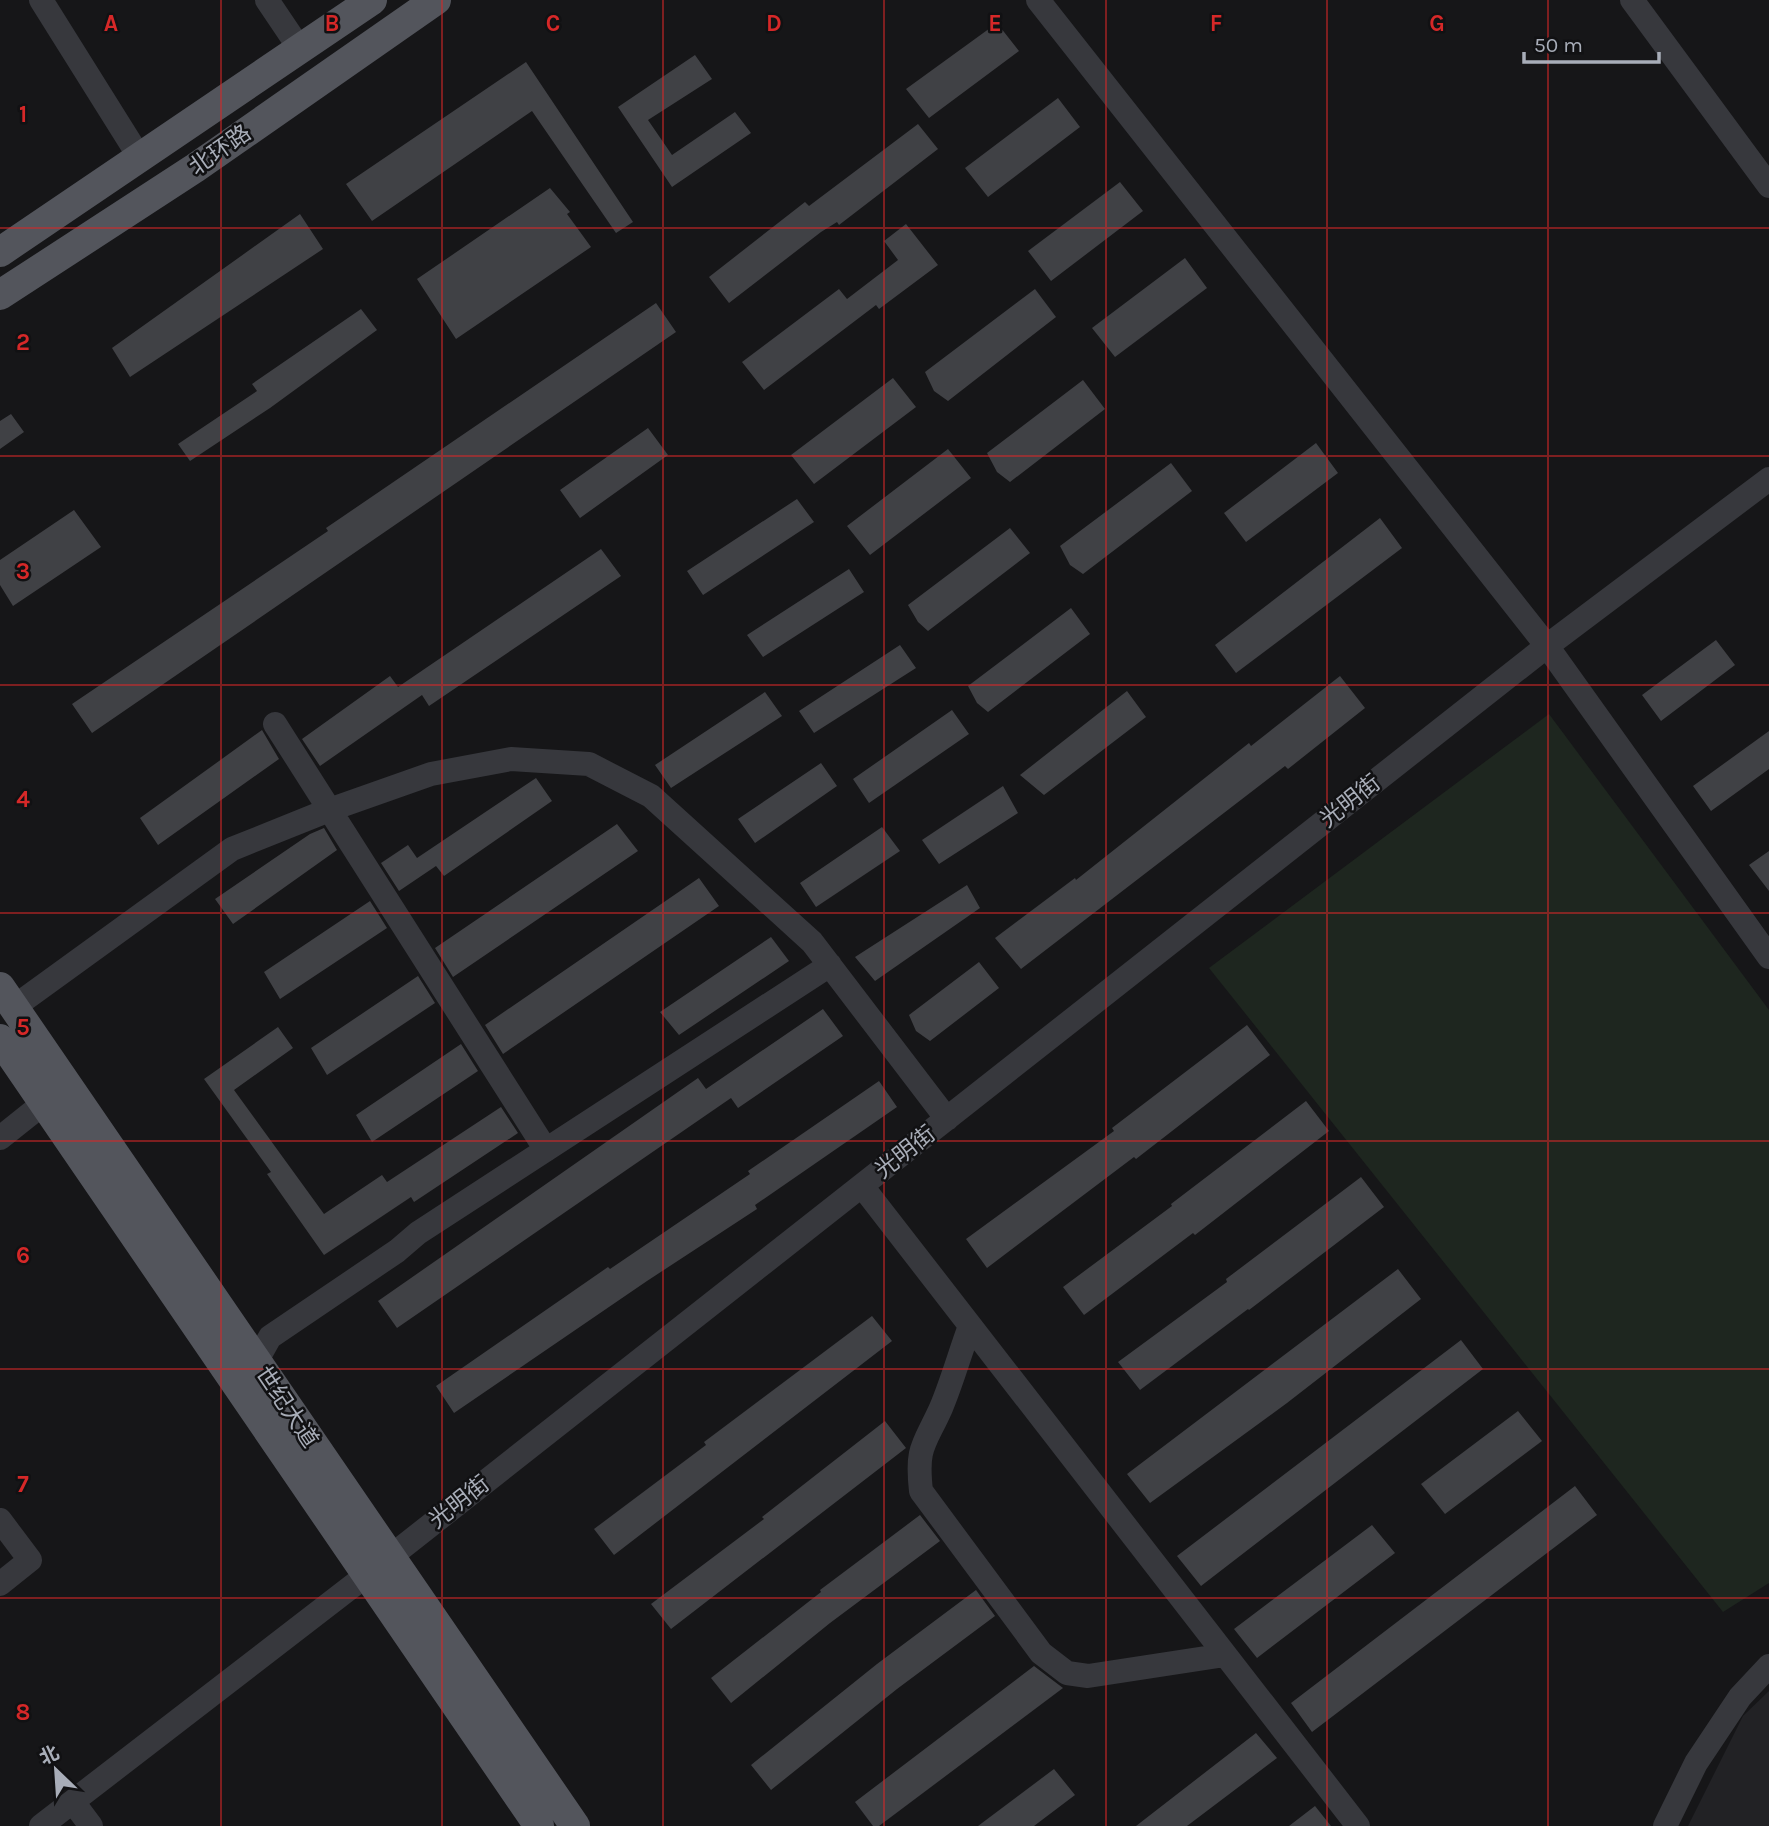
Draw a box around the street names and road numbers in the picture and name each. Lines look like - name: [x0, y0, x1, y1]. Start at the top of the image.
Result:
- street label: 北环路: [184, 119, 256, 181]
- street label: 光明街: [1315, 769, 1385, 833]
- street label: 光明街: [870, 1120, 940, 1184]
- street label: 世纪大道: [250, 1361, 324, 1453]
- street label: 光明街: [424, 1470, 494, 1534]

